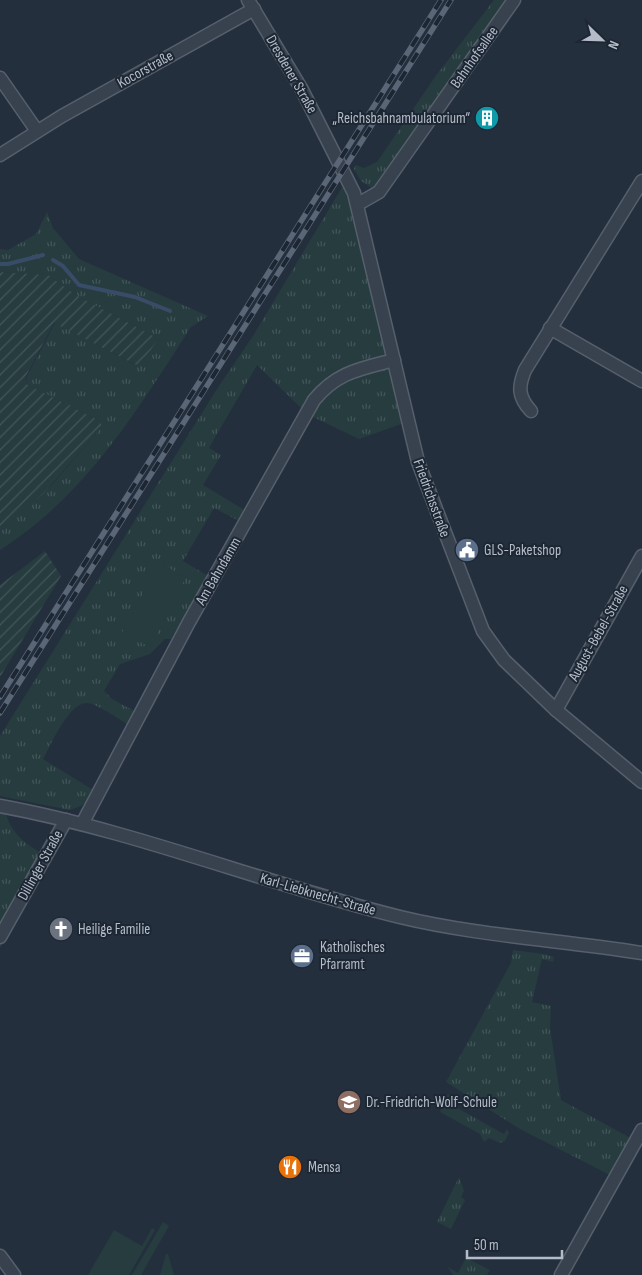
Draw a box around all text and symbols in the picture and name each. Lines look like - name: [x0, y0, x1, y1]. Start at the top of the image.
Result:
- north arrow: [577, 15, 627, 65]
- street label: Bahnhofsallee: [446, 23, 503, 92]
- street label: Dresdener Straße: [261, 32, 322, 117]
- text: N: [604, 38, 623, 52]
- street label: Kocorstraße: [114, 46, 177, 93]
- building icon: „Reichsbahnambulatorium“: [474, 105, 500, 131]
- place label: „Reichsbahnambulatorium“: [332, 109, 470, 128]
- street label: Friedrichsstraße: [409, 456, 454, 540]
- street label: Am Bahndamm: [191, 534, 246, 609]
- public building icon: GLS-Paketshop: [454, 537, 480, 563]
- place label: GLS-Paketshop: [484, 541, 561, 560]
- street label: August-Bebel-Straße: [564, 582, 633, 685]
- street label: Dillinger Straße: [13, 827, 67, 904]
- street label: Karl-Liebknecht-Straße: [258, 869, 378, 920]
- church icon: Heilige Familie: [48, 916, 74, 942]
- place label: Heilige Familie: [78, 920, 150, 939]
- place label: Katholisches Pfarramt: [320, 938, 385, 974]
- office icon: Katholisches Pfarramt: [289, 943, 315, 969]
- school or university icon: Dr.-Friedrich-Wolf-Schule: [336, 1089, 362, 1115]
- place label: Dr.-Friedrich-Wolf-Schule: [366, 1093, 497, 1112]
- restaurant icon: Mensa: [277, 1154, 303, 1180]
- place label: Mensa: [308, 1158, 341, 1177]
- scale bar: [467, 1228, 562, 1260]
- text: 50 m: [474, 1236, 499, 1255]

